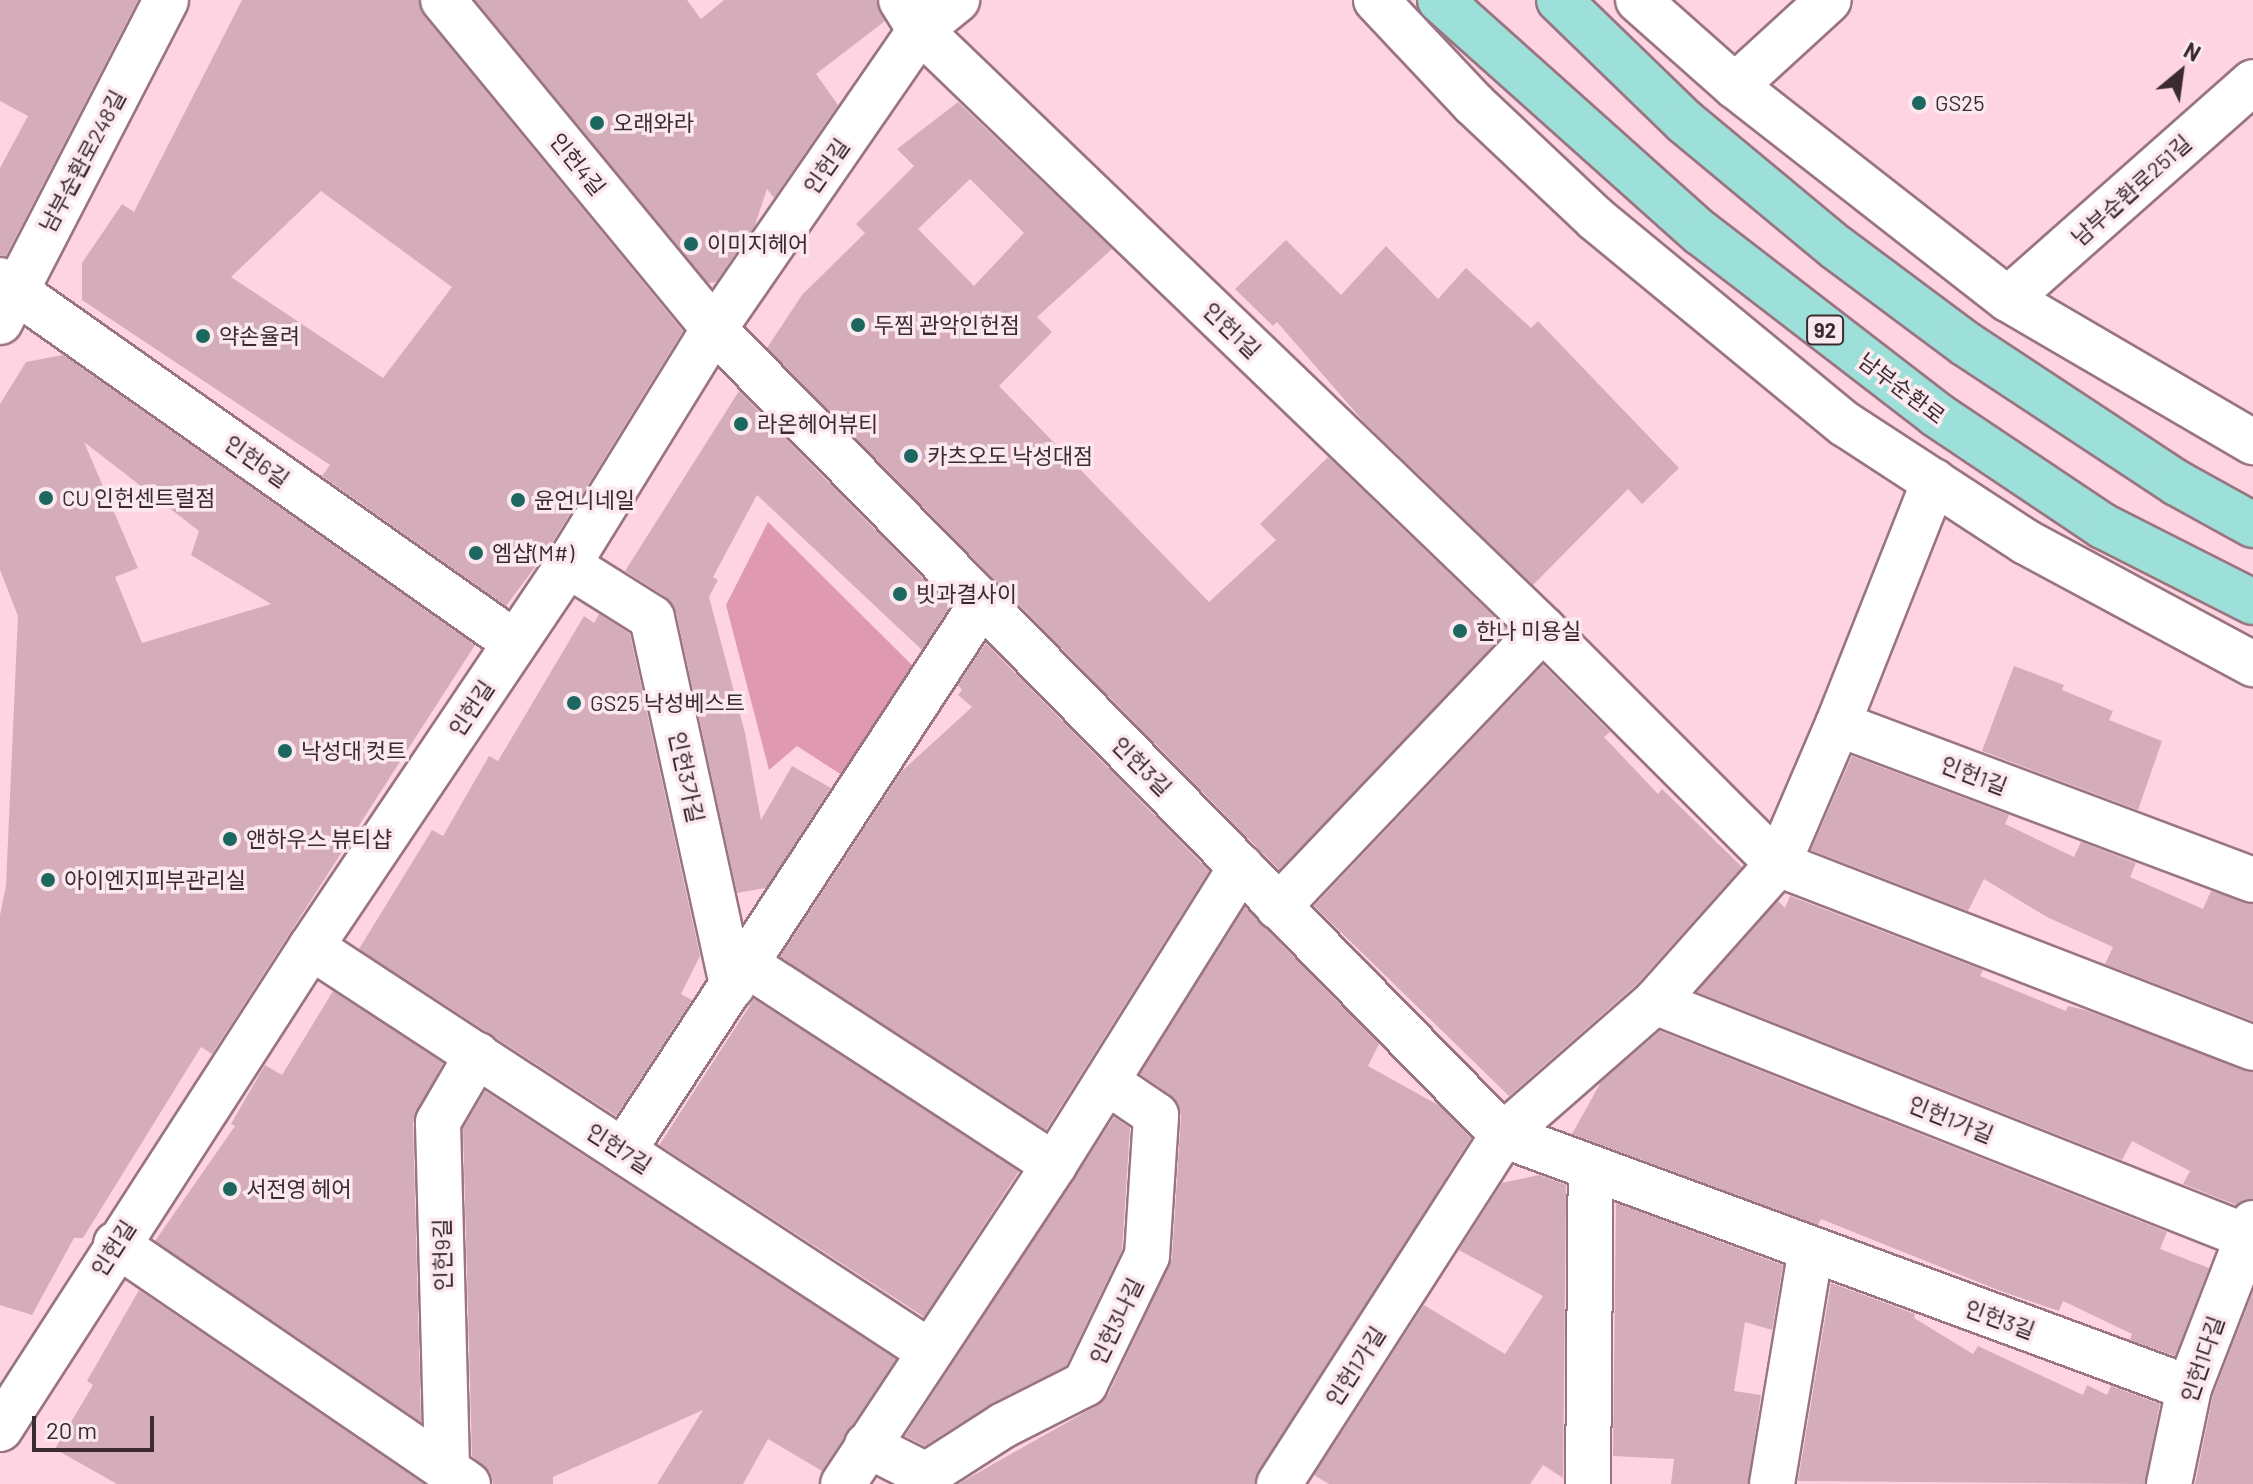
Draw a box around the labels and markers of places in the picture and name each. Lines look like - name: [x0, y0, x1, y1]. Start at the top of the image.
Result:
- place label: GS25: [1935, 90, 1984, 116]
- marker: GS25: [1910, 94, 1928, 112]
- place label: 오래와라: [613, 110, 694, 136]
- marker: 오래와라: [588, 114, 606, 132]
- place label: 이미지헤어: [707, 231, 808, 257]
- marker: 이미지헤어: [682, 235, 700, 253]
- place label: 두찜 관악인헌점: [874, 312, 1020, 338]
- marker: 두찜 관악인헌점: [849, 316, 867, 334]
- place label: 약손율려: [219, 323, 300, 349]
- marker: 약손율려: [194, 327, 212, 345]
- place label: 라온헤어뷰티: [757, 411, 878, 437]
- marker: 라온헤어뷰티: [732, 415, 750, 433]
- place label: 카츠오도 낙성대점: [927, 443, 1093, 469]
- marker: 카츠오도 낙성대점: [902, 447, 920, 465]
- place label: CU 인헌센트럴점: [62, 485, 215, 511]
- place label: 윤언니네일: [534, 487, 635, 513]
- marker: CU 인헌센트럴점: [37, 489, 55, 507]
- marker: 윤언니네일: [509, 491, 527, 509]
- place label: 엠샵(M#): [492, 540, 574, 566]
- marker: 엠샵(M#): [467, 544, 485, 562]
- place label: 빗과결사이: [916, 581, 1017, 607]
- marker: 빗과결사이: [891, 585, 909, 603]
- place label: 한나 미용실: [1476, 618, 1582, 644]
- marker: 한나 미용실: [1451, 622, 1469, 640]
- place label: GS25 낙성베스트: [590, 690, 745, 716]
- marker: GS25 낙성베스트: [565, 694, 583, 712]
- place label: 낙성대 컷트: [301, 738, 407, 764]
- marker: 낙성대 컷트: [276, 742, 294, 760]
- place label: 앤하우스 뷰티샵: [246, 826, 392, 852]
- marker: 앤하우스 뷰티샵: [221, 830, 239, 848]
- place label: 아이엔지피부관리실: [64, 867, 246, 893]
- marker: 아이엔지피부관리실: [39, 871, 57, 889]
- place label: 서전영 헤어: [246, 1176, 352, 1202]
- marker: 서전영 헤어: [221, 1180, 239, 1198]

